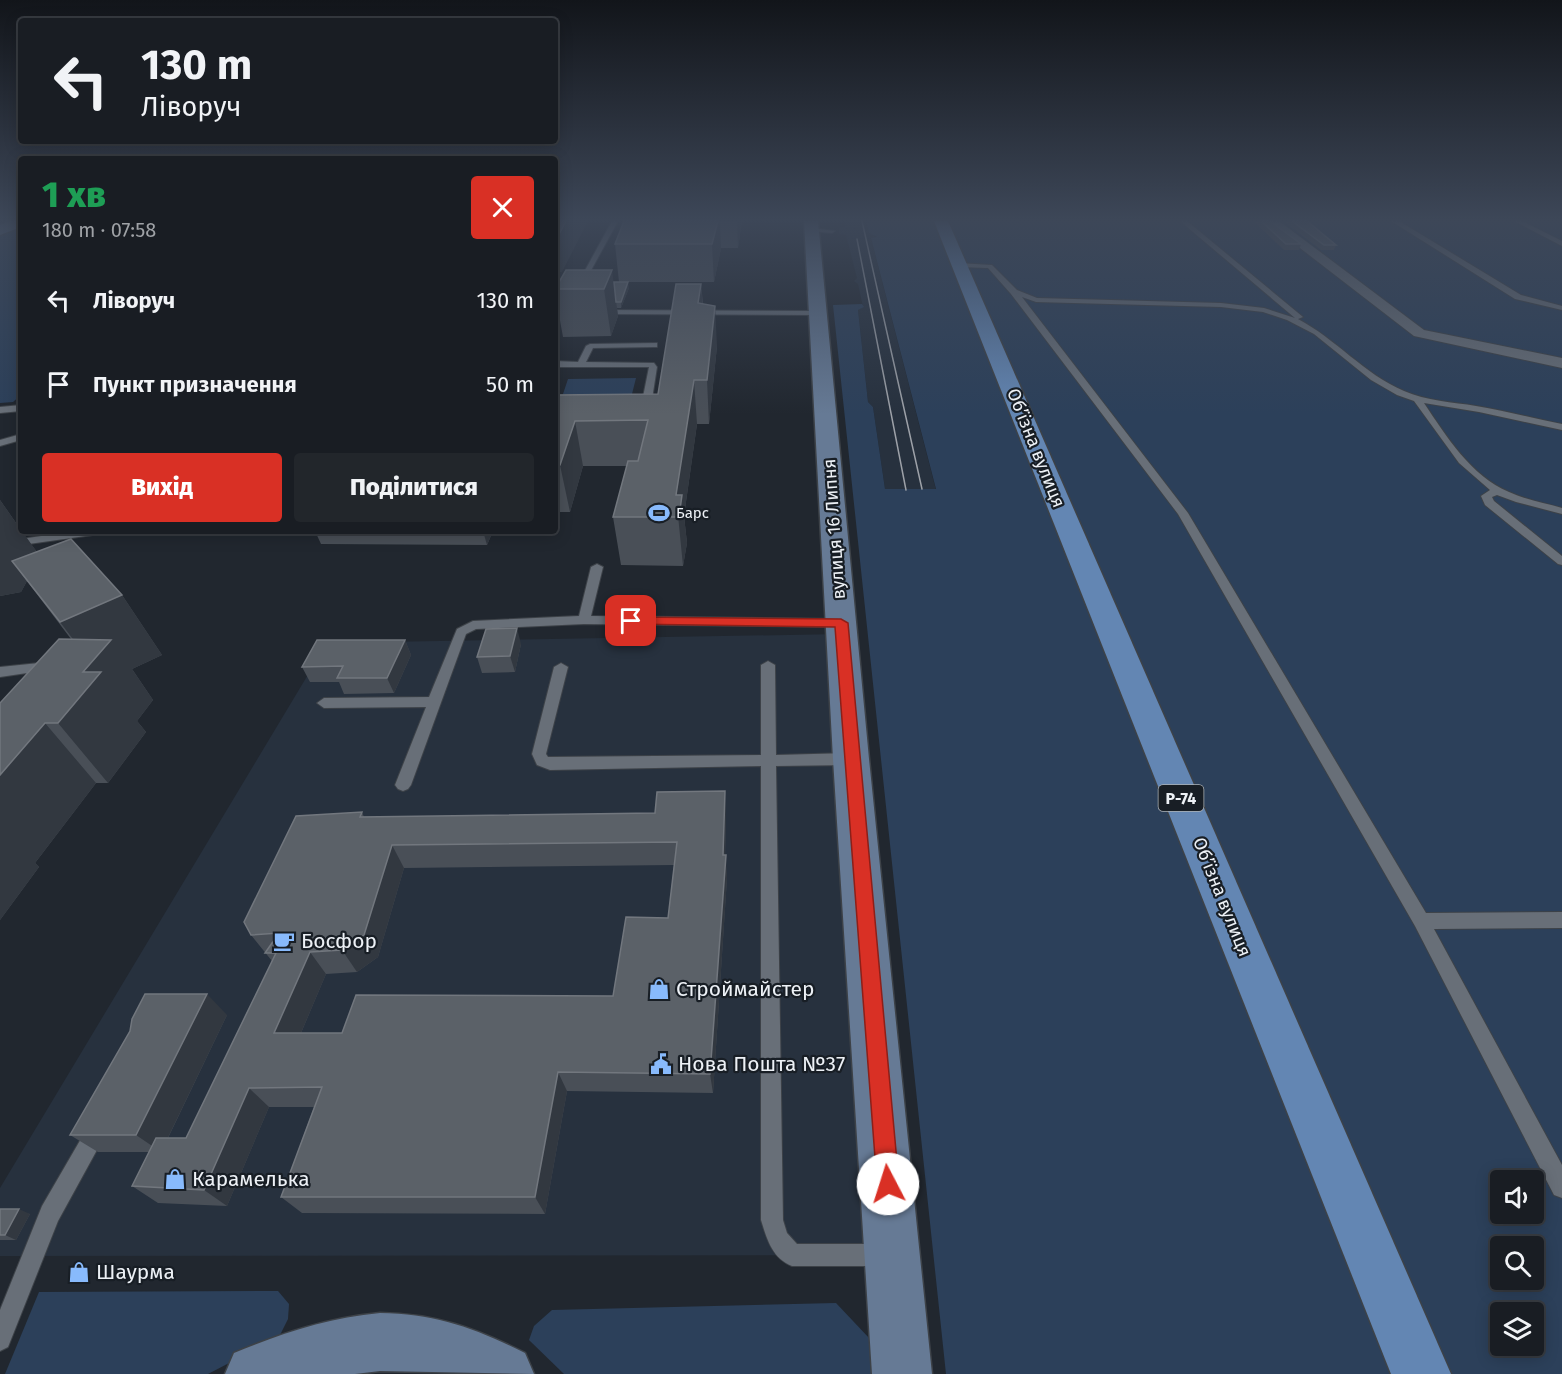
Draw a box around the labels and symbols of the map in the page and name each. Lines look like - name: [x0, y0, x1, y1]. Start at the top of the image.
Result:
- street label: Обʼїзна вулиця: [1002, 385, 1070, 511]
- street label: вулиця 16 Липня: [818, 458, 850, 600]
- sports icon: Барс: [647, 501, 671, 525]
- place label: Барс: [676, 504, 709, 522]
- pin: [605, 595, 656, 646]
- road number: Р-74: [1158, 785, 1204, 811]
- street label: Обʼїзна вулиця: [1188, 834, 1256, 960]
- place label: Босфор: [301, 928, 377, 954]
- cafe icon: Босфор: [272, 929, 296, 953]
- place label: Строймайстер: [676, 976, 815, 1002]
- shop icon: Строймайстер: [647, 977, 671, 1001]
- place label: Нова Пошта №37: [678, 1051, 845, 1077]
- public building icon: Нова Пошта №37: [649, 1052, 673, 1076]
- position arrow: [856, 1152, 920, 1216]
- place label: Карамелька: [192, 1166, 310, 1192]
- shop icon: Карамелька: [163, 1167, 187, 1191]
- place label: Шаурма: [96, 1259, 175, 1285]
- shop icon: Шаурма: [67, 1260, 91, 1284]

